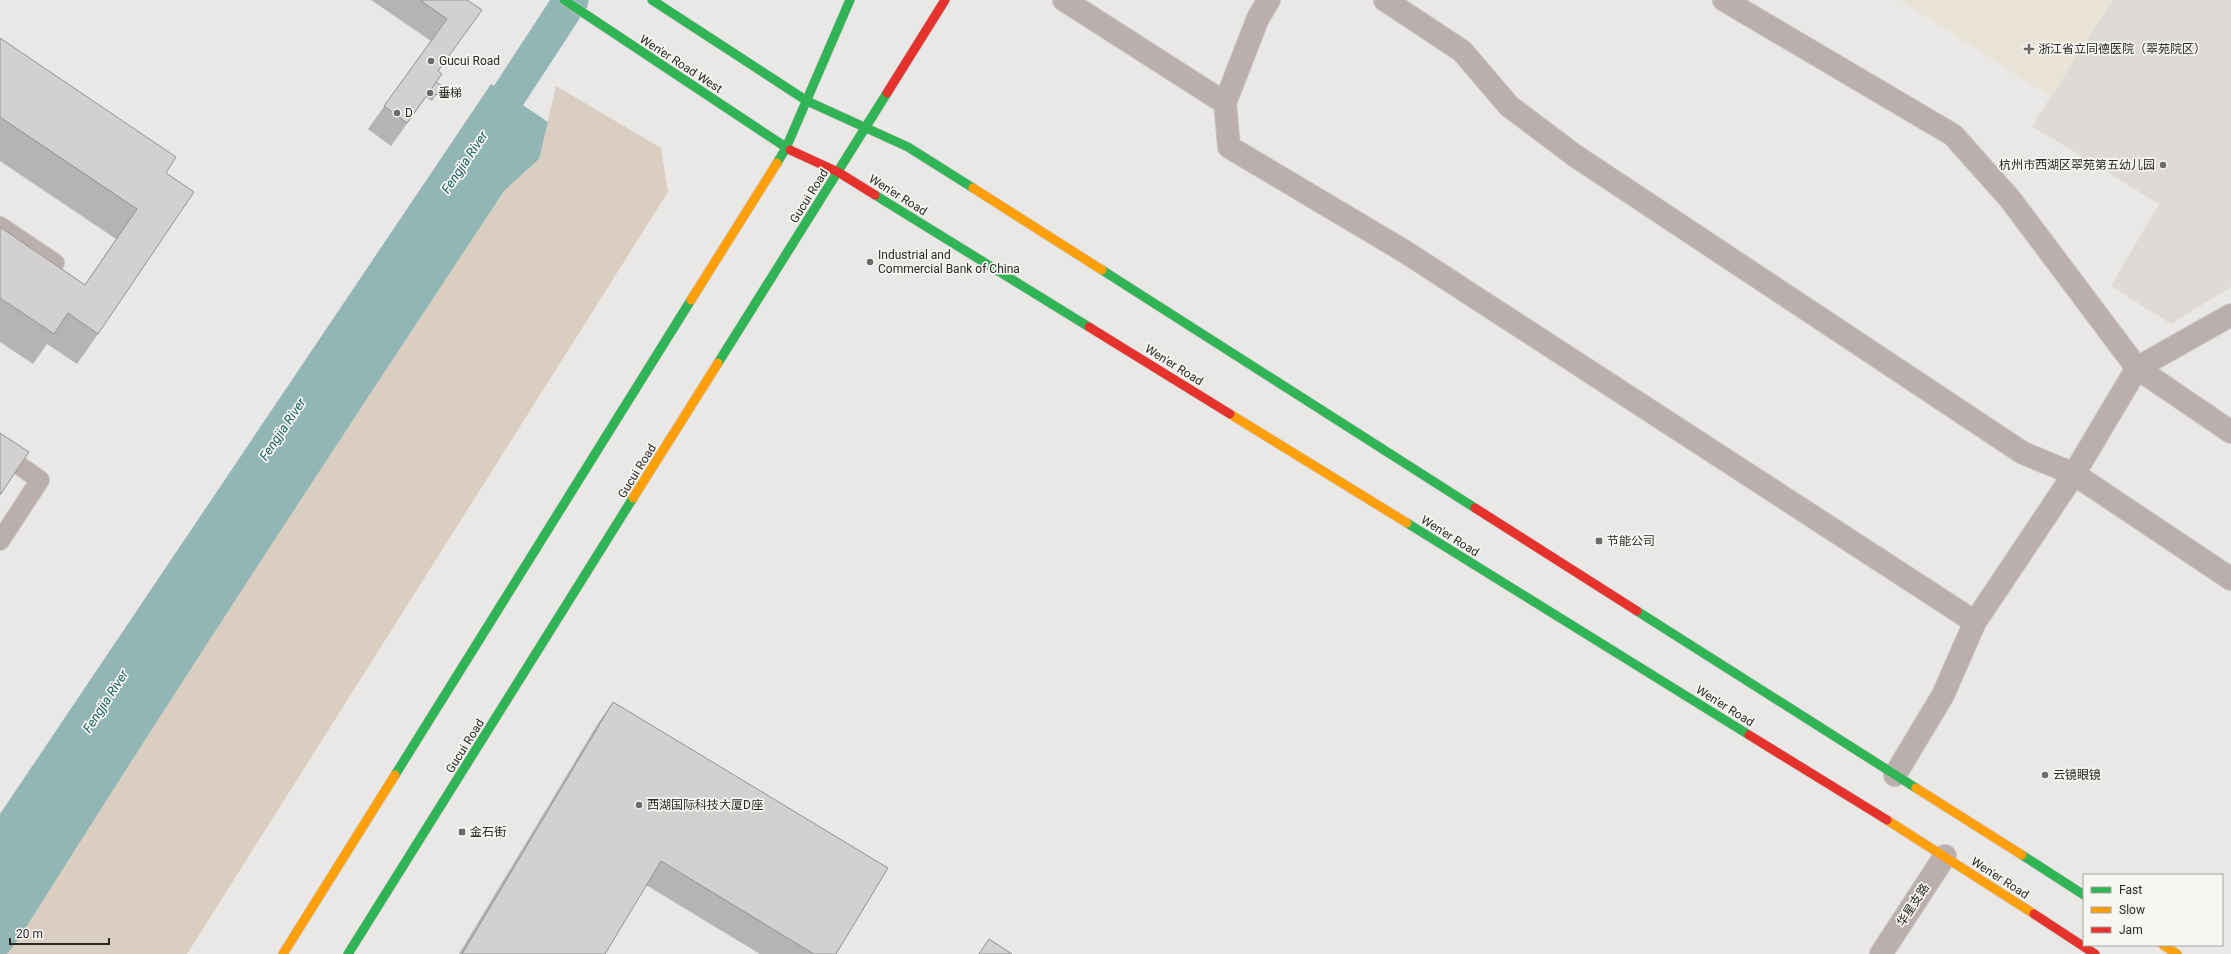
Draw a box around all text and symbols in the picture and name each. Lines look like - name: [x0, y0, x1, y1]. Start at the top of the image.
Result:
- street label: Wen'er Road West: [637, 32, 725, 96]
- place label: 浙江省立同德医院（翠苑院区）: [2038, 42, 2206, 56]
- marker: 浙江省立同德医院（翠苑院区）: [2023, 43, 2035, 55]
- place label: Gucui Road: [439, 54, 500, 68]
- marker: Gucui Road: [426, 56, 436, 66]
- place label: 垂梯: [438, 86, 462, 100]
- marker: 垂梯: [425, 88, 435, 98]
- place label: D: [405, 106, 413, 120]
- marker: D: [392, 108, 402, 118]
- water label: Fengjia River: [438, 128, 491, 196]
- place label: 杭州市西湖区翠苑第五幼儿园: [1999, 158, 2155, 172]
- marker: 杭州市西湖区翠苑第五幼儿园: [2158, 160, 2168, 170]
- street label: Gucui Road: [787, 166, 831, 226]
- street label: Wen'er Road: [866, 172, 930, 218]
- place label: Industrial and Commercial Bank of China: [878, 248, 1020, 276]
- marker: Industrial and Commercial Bank of China: [865, 257, 875, 267]
- street label: Wen'er Road: [1142, 342, 1206, 388]
- water label: Fengjia River: [256, 395, 309, 463]
- street label: Gucui Road: [615, 441, 659, 501]
- street label: Wen'er Road: [1418, 513, 1482, 559]
- place label: 节能公司: [1607, 534, 1655, 548]
- marker: 节能公司: [1594, 536, 1604, 546]
- water label: Fengjia River: [80, 667, 132, 735]
- street label: Wen'er Road: [1693, 683, 1757, 729]
- street label: Gucui Road: [443, 716, 487, 776]
- place label: 云镜眼镜: [2053, 768, 2101, 782]
- marker: 云镜眼镜: [2040, 770, 2050, 780]
- place label: 西湖国际科技大厦D座: [647, 798, 763, 812]
- marker: 西湖国际科技大厦D座: [634, 800, 644, 810]
- place label: 金石街: [470, 825, 506, 839]
- marker: 金石街: [457, 827, 467, 837]
- street label: Wen'er Road: [1969, 854, 2031, 902]
- legend: [2083, 874, 2223, 946]
- street label: 华星支路: [1894, 881, 1932, 929]
- text: Fast: [2119, 883, 2142, 897]
- text: Slow: [2119, 903, 2145, 917]
- scale bar: [10, 920, 109, 946]
- text: Jam: [2119, 923, 2143, 937]
- text: 20 m: [16, 927, 43, 941]

